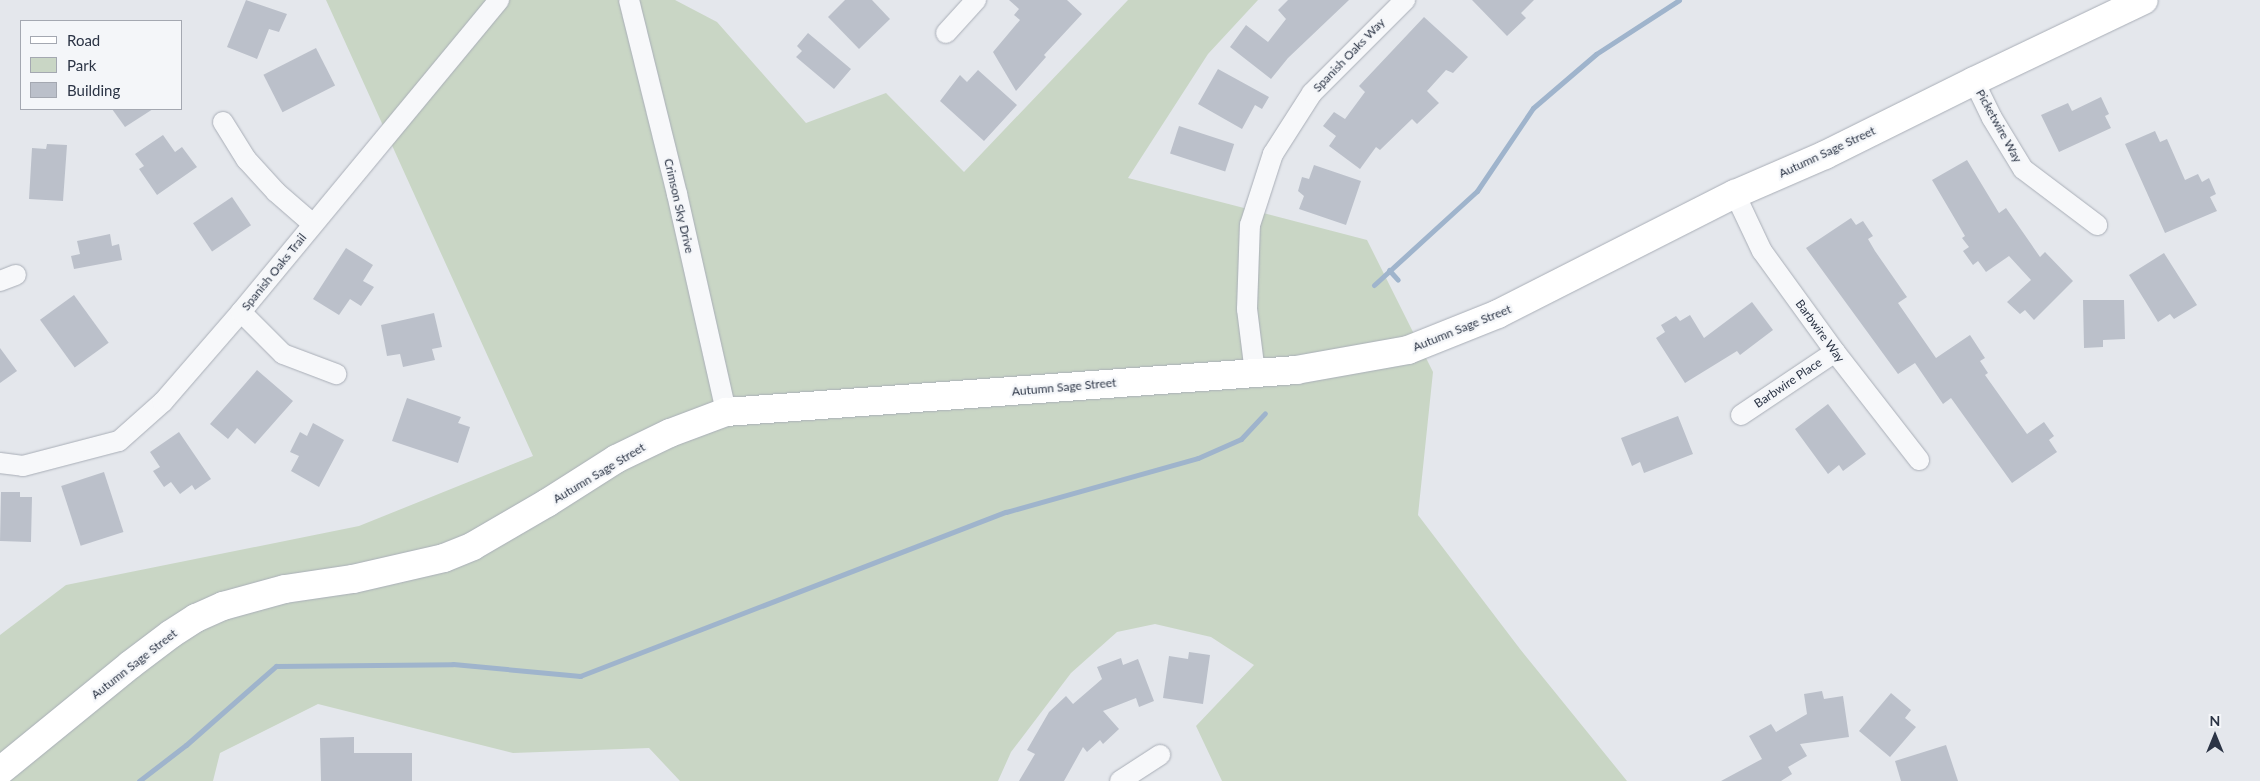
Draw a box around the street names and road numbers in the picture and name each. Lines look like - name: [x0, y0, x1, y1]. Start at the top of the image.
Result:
- street label: Spanish Oaks Way: [1310, 15, 1388, 95]
- street label: Picketwire Way: [1973, 87, 2025, 165]
- street label: Autumn Sage Street: [1776, 123, 1878, 181]
- street label: Crimson Sky Drive: [661, 157, 697, 255]
- street label: Spanish Oaks Trail: [238, 231, 310, 313]
- street label: Barbwire Way: [1792, 297, 1848, 365]
- street label: Autumn Sage Street: [1411, 302, 1513, 354]
- street label: Barbwire Place: [1751, 355, 1825, 411]
- street label: Autumn Sage Street: [1011, 375, 1117, 399]
- street label: Autumn Sage Street: [550, 440, 648, 506]
- street label: Autumn Sage Street: [88, 626, 180, 702]

